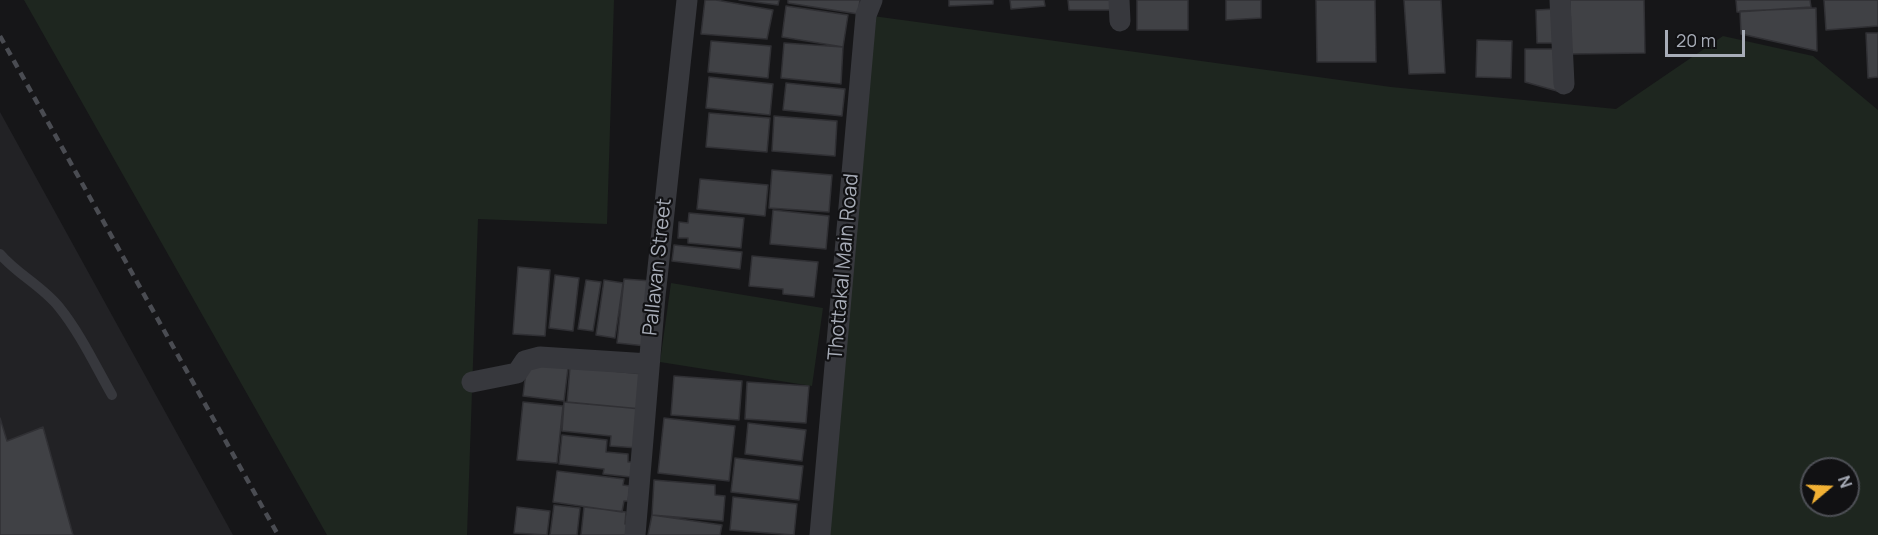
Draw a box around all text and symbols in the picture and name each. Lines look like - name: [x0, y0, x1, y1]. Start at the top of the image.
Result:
- scale bar: [1668, 18, 1748, 56]
- text: 20 m: [1676, 28, 1716, 52]
- street label: Thottakal Main Road: [824, 173, 864, 361]
- street label: Pallavan Street: [639, 197, 677, 337]
- north arrow: [1800, 457, 1860, 517]
- text: N: [1833, 473, 1857, 491]

